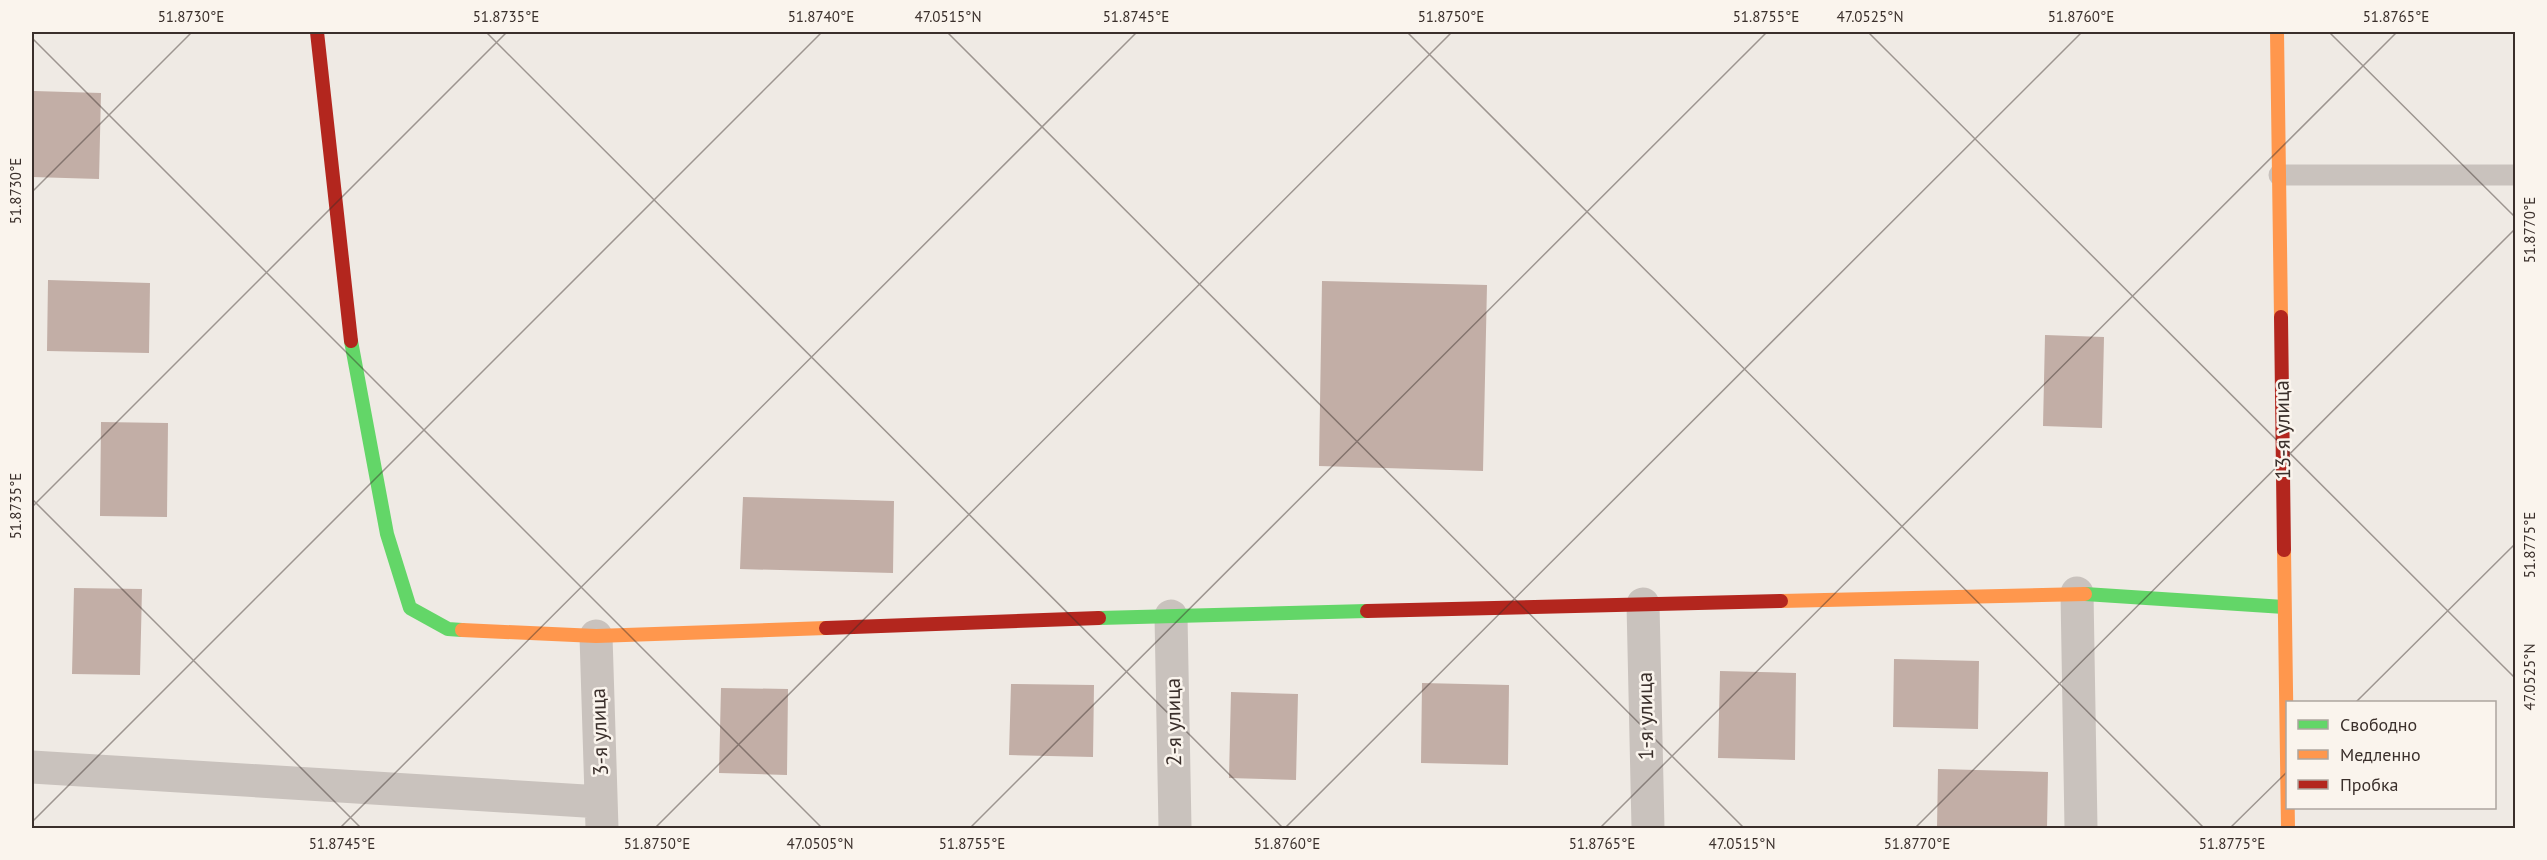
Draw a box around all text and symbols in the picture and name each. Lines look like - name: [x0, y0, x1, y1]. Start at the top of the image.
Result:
- text: 51.8730°E: [158, 7, 224, 26]
- text: 51.8735°E: [473, 7, 539, 26]
- text: 51.8740°E: [788, 7, 854, 26]
- text: 47.0515°N: [914, 7, 982, 26]
- text: 51.8745°E: [1103, 7, 1169, 26]
- text: 51.8750°E: [1418, 7, 1484, 26]
- text: 51.8755°E: [1733, 7, 1799, 26]
- text: 47.0525°N: [1836, 7, 1904, 26]
- text: 51.8760°E: [2048, 7, 2114, 26]
- text: 51.8765°E: [2363, 7, 2429, 26]
- text: 51.8730°E: [6, 158, 25, 224]
- text: 51.8770°E: [2520, 197, 2539, 263]
- street label: 13-я улица: [2268, 380, 2296, 480]
- text: 51.8735°E: [6, 473, 25, 539]
- text: 51.8775°E: [2520, 512, 2539, 578]
- text: 47.0525°N: [2520, 643, 2539, 711]
- street label: 1-я улица: [1631, 672, 1659, 760]
- street label: 2-я улица: [1159, 678, 1187, 766]
- street label: 3-я улица: [584, 688, 614, 776]
- legend: [2286, 701, 2496, 809]
- text: Свободно: [2340, 713, 2417, 736]
- text: Медленно: [2340, 743, 2421, 766]
- text: Пробка: [2340, 773, 2398, 796]
- text: 51.8745°E: [309, 834, 375, 853]
- text: 51.8750°E: [624, 834, 690, 853]
- text: 47.0505°N: [786, 834, 854, 853]
- text: 51.8755°E: [939, 834, 1005, 853]
- text: 51.8760°E: [1254, 834, 1320, 853]
- text: 51.8765°E: [1569, 834, 1635, 853]
- text: 47.0515°N: [1708, 834, 1776, 853]
- text: 51.8770°E: [1884, 834, 1950, 853]
- text: 51.8775°E: [2199, 834, 2265, 853]

